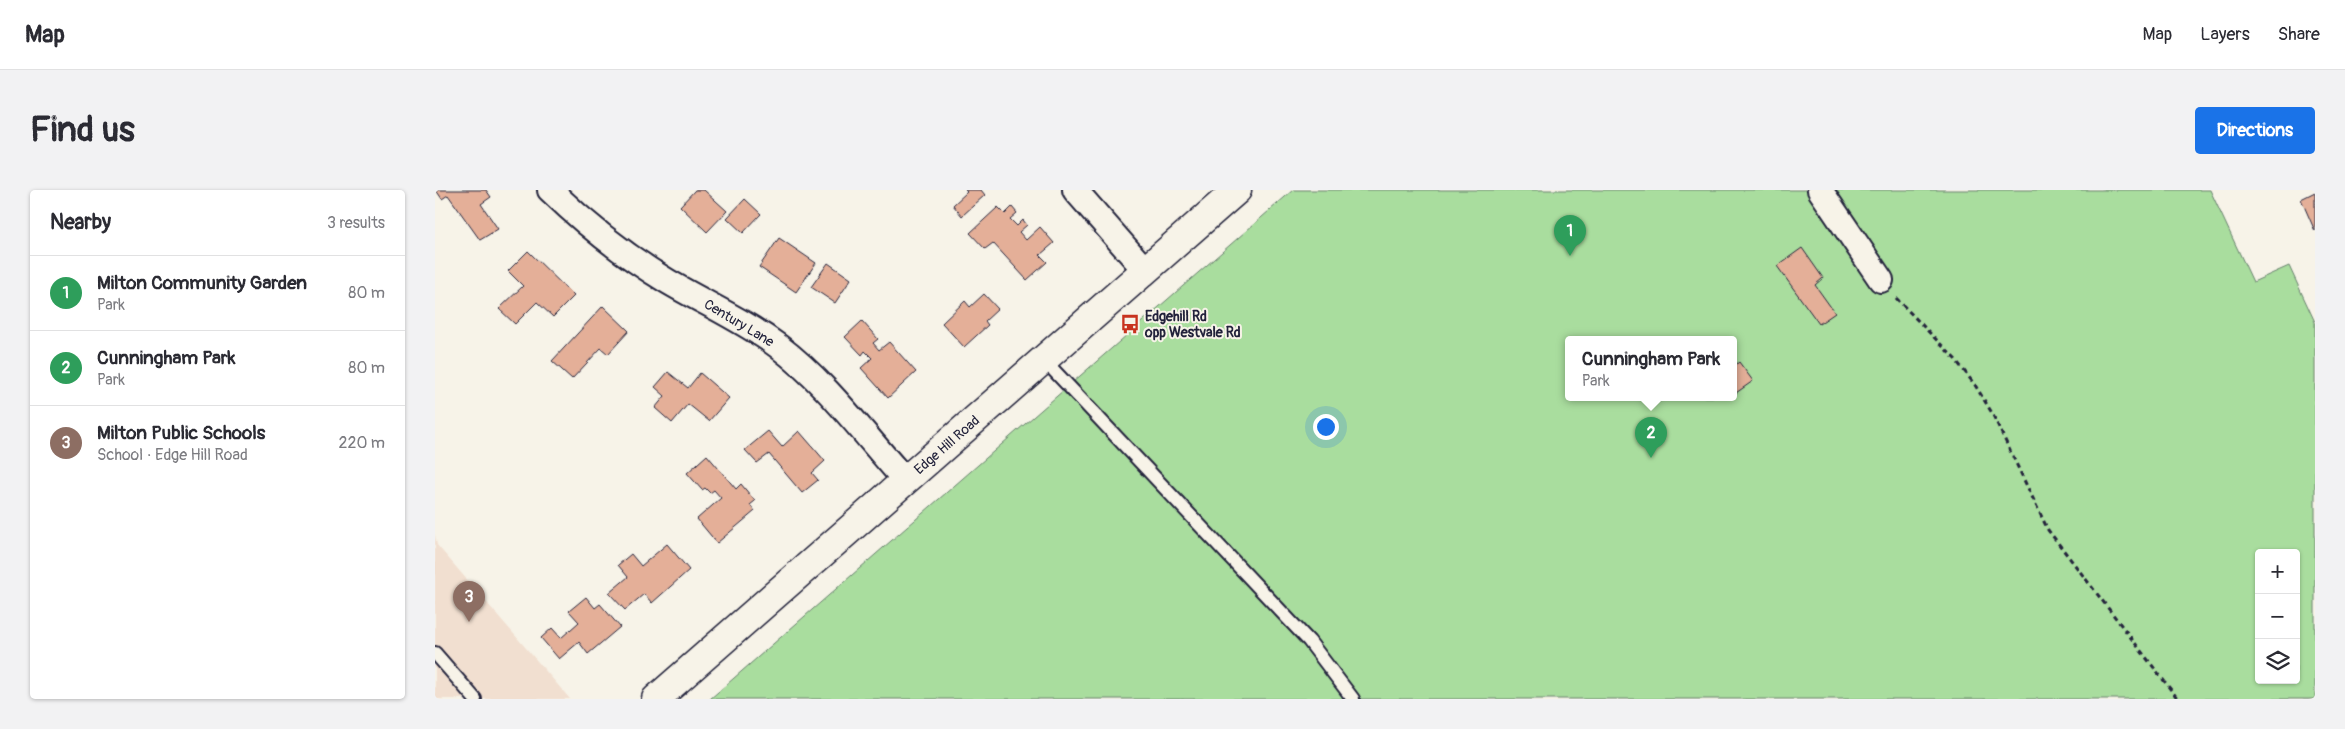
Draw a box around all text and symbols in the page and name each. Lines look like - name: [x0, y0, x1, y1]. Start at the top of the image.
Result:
- text: Map: [25, 20, 65, 49]
- text: Map: [2143, 23, 2172, 46]
- text: Layers: [2200, 23, 2250, 46]
- text: Share: [2278, 23, 2320, 46]
- button: Directions: [2195, 107, 2315, 154]
- text: Find us: [30, 108, 135, 152]
- text: Nearby: [50, 209, 111, 236]
- text: 3 results: [327, 213, 385, 233]
- pin: 1: [1554, 215, 1586, 256]
- text: Milton Community Garden: [97, 271, 307, 295]
- text: 1: [63, 283, 69, 303]
- text: 80 m: [348, 283, 385, 303]
- text: Park: [97, 295, 125, 315]
- street label: Century Lane: [701, 295, 777, 351]
- place label: Edgehill Rd opp Westvale Rd: [1144, 308, 1241, 341]
- bus stop icon: Edgehill Rd opp Westvale Rd: [1119, 313, 1141, 335]
- popup: [1565, 336, 1737, 401]
- text: Cunningham Park: [97, 346, 236, 370]
- text: Cunningham Park: [1582, 347, 1720, 371]
- text: 2: [62, 358, 70, 378]
- text: 80 m: [348, 358, 385, 378]
- text: Park: [97, 370, 125, 390]
- text: Park: [1582, 371, 1610, 391]
- street label: Edge Hill Road: [911, 412, 983, 478]
- your location: [1313, 414, 1339, 440]
- pin: 2: [1635, 417, 1667, 458]
- text: Milton Public Schools: [97, 421, 265, 445]
- text: 3: [62, 433, 70, 453]
- text: 220 m: [339, 433, 385, 453]
- text: School · Edge Hill Road: [97, 445, 248, 465]
- map controls: [2255, 549, 2300, 684]
- button: +: [2255, 549, 2300, 594]
- pin: 3: [453, 581, 485, 622]
- button: −: [2255, 594, 2300, 639]
- button: layers: [2255, 639, 2300, 684]

